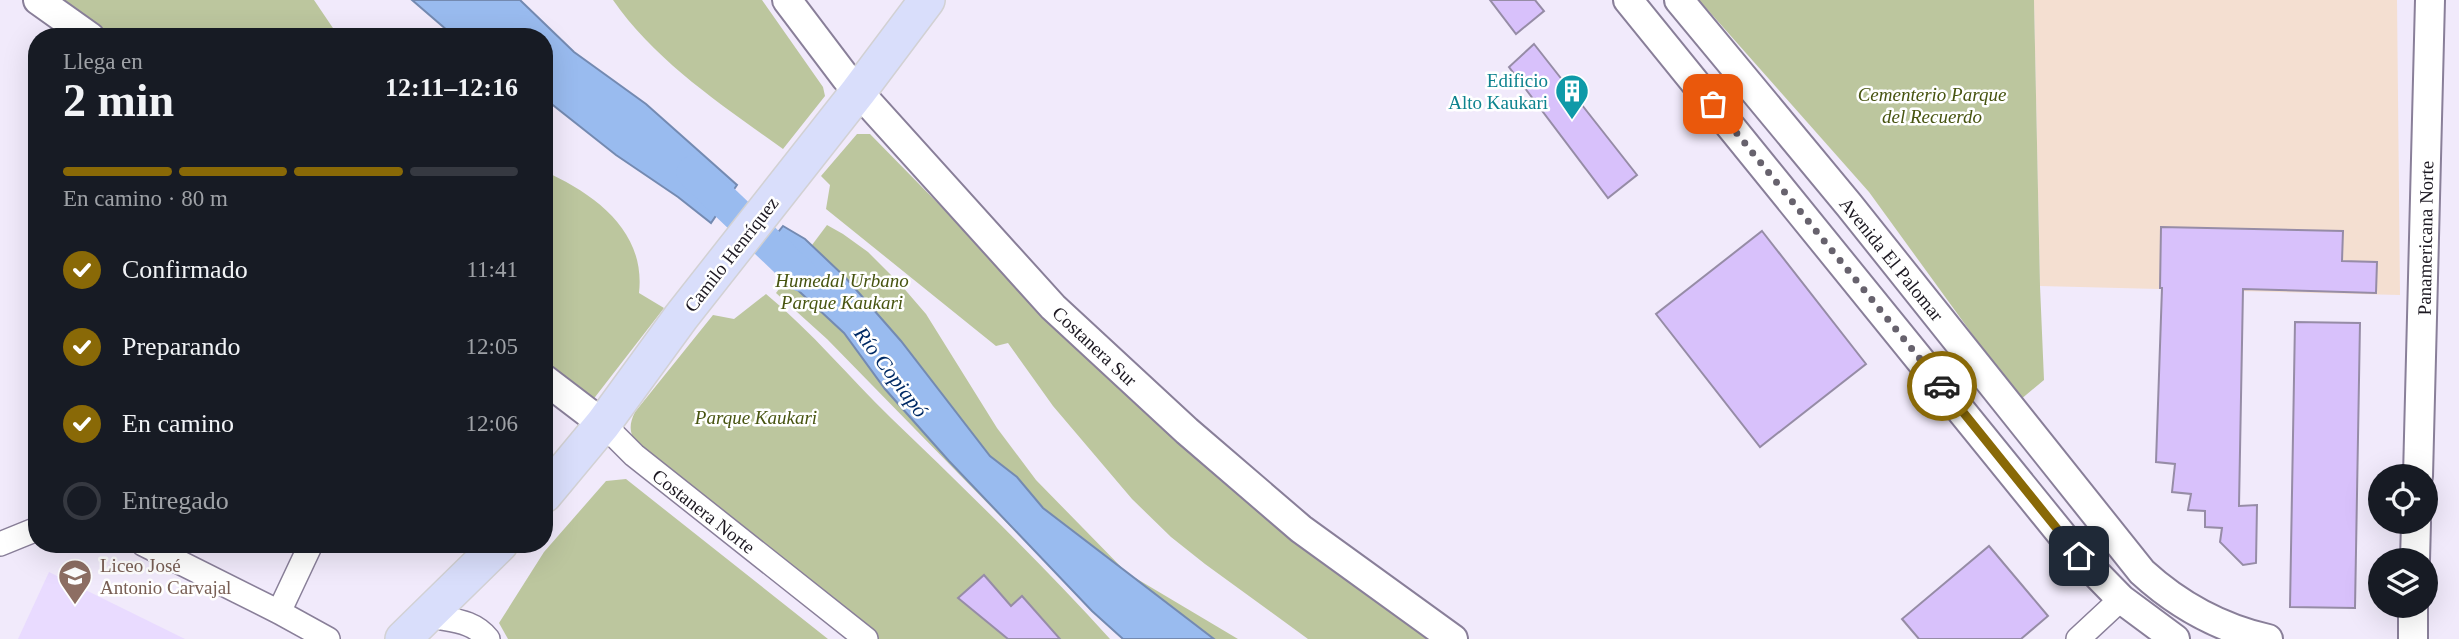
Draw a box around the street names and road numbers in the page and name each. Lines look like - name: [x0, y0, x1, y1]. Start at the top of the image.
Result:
- street label: Panamericana Norte: [2414, 161, 2437, 315]
- street label: Camilo Henríquez: [680, 193, 783, 316]
- street label: Avenida El Palomar: [1835, 193, 1948, 326]
- street label: Costanera Sur: [1048, 302, 1141, 391]
- street label: Costanera Norte: [648, 465, 759, 558]

